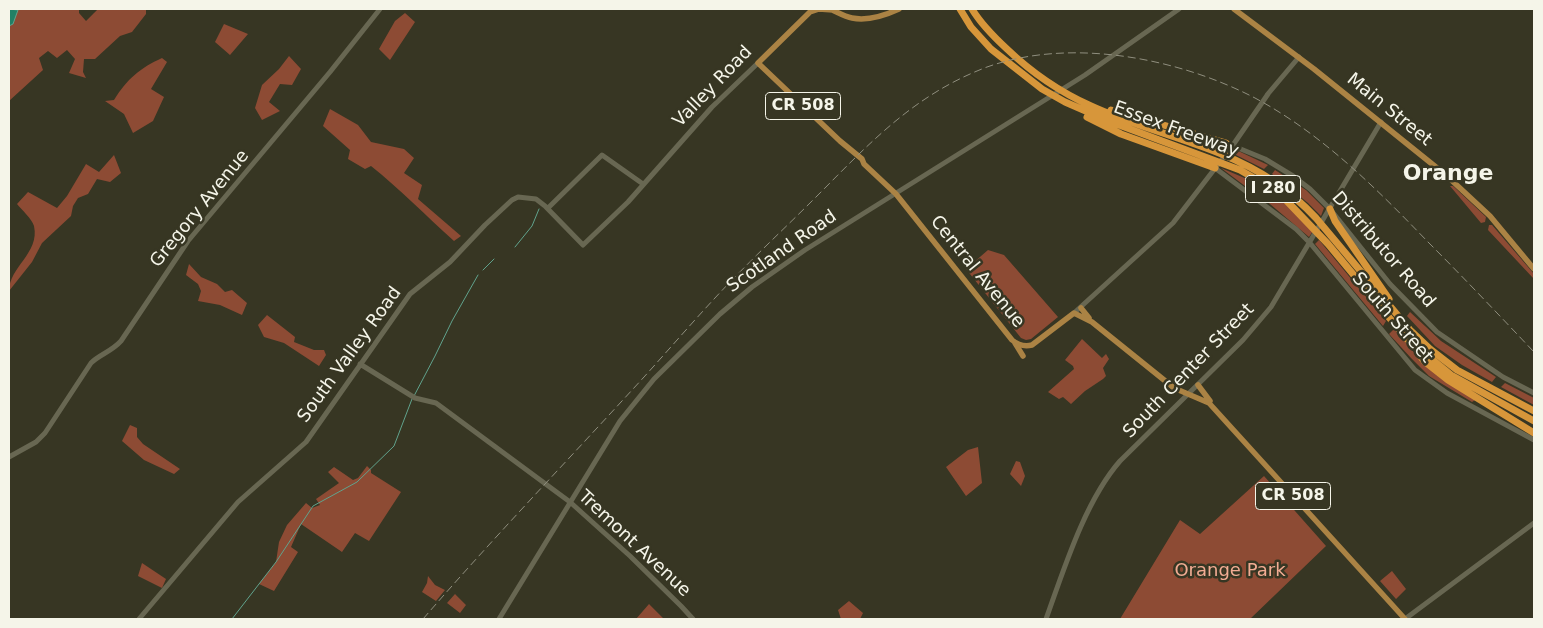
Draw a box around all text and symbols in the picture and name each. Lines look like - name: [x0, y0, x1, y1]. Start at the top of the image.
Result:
- street label: Valley Road: [669, 42, 757, 132]
- street label: Main Street: [1342, 69, 1436, 151]
- road number: CR 508: [766, 92, 840, 120]
- street label: Essex Freeway: [1110, 97, 1242, 163]
- street label: Gregory Avenue: [146, 146, 254, 272]
- district label: Orange: [1403, 161, 1493, 187]
- road number: I 280: [1246, 175, 1300, 202]
- street label: Distributor Road: [1327, 187, 1439, 313]
- street label: Scotland Road: [723, 206, 841, 298]
- street label: Central Avenue: [925, 212, 1029, 332]
- street label: South Street: [1347, 268, 1437, 368]
- street label: South Valley Road: [293, 283, 407, 427]
- street label: South Center Street: [1119, 299, 1259, 443]
- road number: CR 508: [1256, 482, 1330, 510]
- street label: Tremont Avenue: [573, 486, 695, 602]
- park label: Orange Park: [1174, 560, 1286, 582]

